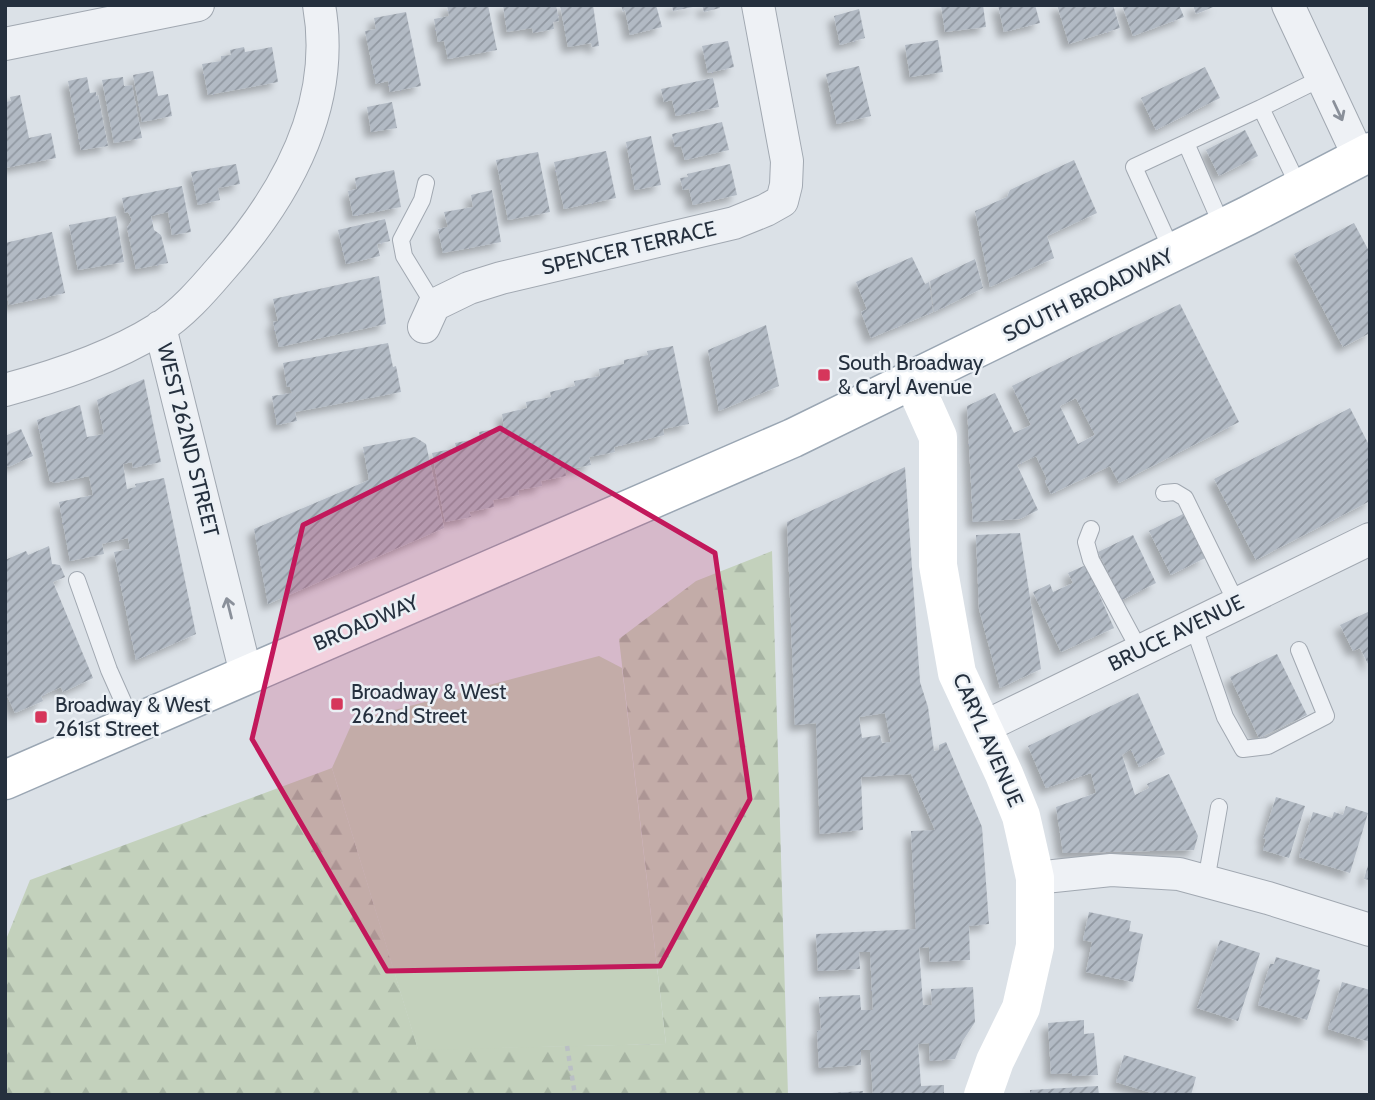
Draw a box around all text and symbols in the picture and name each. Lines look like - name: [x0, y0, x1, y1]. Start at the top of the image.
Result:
- one-way arrow: [1332, 100, 1345, 121]
- street label: SPENCER TERRACE: [539, 215, 718, 280]
- street label: SOUTH BROADWAY: [999, 242, 1178, 347]
- street label: WEST 262ND STREET: [152, 340, 225, 539]
- place label: South Broadway & Caryl Avenue: [838, 350, 984, 399]
- marker: South Broadway & Caryl Avenue: [816, 367, 832, 383]
- street label: BROADWAY: [309, 589, 423, 656]
- street label: BRUCE AVENUE: [1104, 589, 1248, 676]
- one-way arrow: [222, 597, 235, 620]
- street label: CARYL AVENUE: [948, 669, 1029, 810]
- place label: Broadway & West 262nd Street: [351, 679, 506, 728]
- place label: Broadway & West 261st Street: [55, 692, 210, 741]
- marker: Broadway & West 262nd Street: [329, 696, 345, 712]
- marker: Broadway & West 261st Street: [33, 709, 49, 725]

